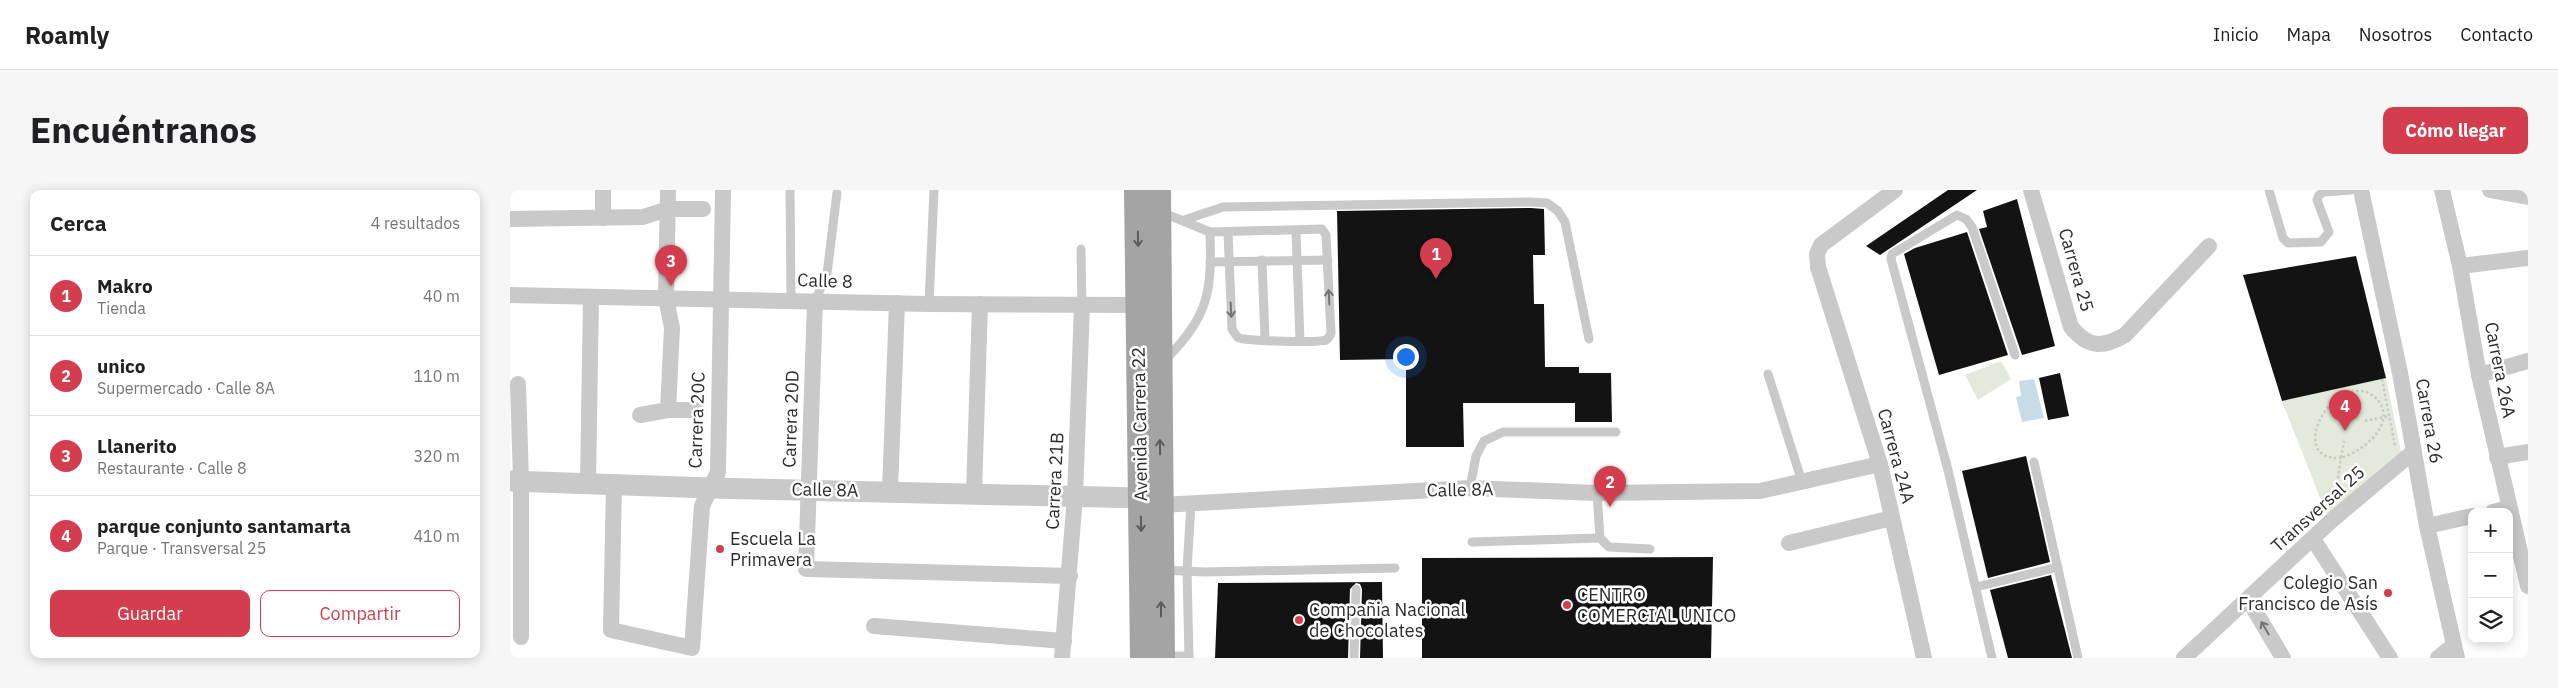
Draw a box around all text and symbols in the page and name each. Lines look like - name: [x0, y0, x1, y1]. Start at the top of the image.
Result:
- text: Roamly: [25, 19, 109, 51]
- text: Inicio: [2213, 23, 2259, 46]
- text: Mapa: [2287, 23, 2331, 46]
- text: Nosotros: [2359, 23, 2432, 46]
- text: Contacto: [2460, 23, 2533, 46]
- text: Encuéntranos: [30, 107, 257, 153]
- button: Cómo llegar: [2383, 107, 2528, 154]
- text: Cerca: [50, 209, 107, 237]
- text: 4 resultados: [371, 213, 460, 233]
- street label: Carrera 25: [2054, 225, 2099, 314]
- one-way arrow: [1133, 230, 1143, 246]
- pin: 1: [1420, 238, 1452, 279]
- pin: 3: [655, 245, 687, 286]
- street label: Calle 8: [797, 268, 853, 293]
- text: Makro: [97, 274, 153, 298]
- text: 1: [61, 286, 71, 306]
- text: 40 m: [423, 286, 460, 306]
- one-way arrow: [1325, 290, 1334, 306]
- text: Tienda: [97, 298, 146, 318]
- one-way arrow: [1226, 302, 1235, 318]
- street label: Carrera 26A: [2480, 320, 2521, 420]
- your location: [1393, 344, 1419, 370]
- street label: Avenida Carrera 22: [1127, 347, 1152, 501]
- text: unico: [97, 354, 146, 378]
- text: 2: [61, 366, 71, 386]
- text: 110 m: [413, 366, 460, 386]
- street label: Carrera 20D: [777, 370, 804, 468]
- street label: Carrera 20C: [683, 371, 710, 469]
- street label: Carrera 26: [2411, 377, 2448, 465]
- text: Supermercado · Calle 8A: [97, 378, 275, 398]
- pin: 4: [2329, 390, 2361, 431]
- street label: Carrera 24A: [1873, 406, 1920, 506]
- street label: Carrera 21B: [1040, 432, 1069, 530]
- text: Llanerito: [97, 434, 177, 458]
- one-way arrow: [1155, 439, 1165, 456]
- text: 3: [61, 446, 71, 466]
- text: 320 m: [413, 446, 460, 466]
- text: Restaurante · Calle 8: [97, 458, 247, 478]
- street label: Transversal 25: [2266, 460, 2369, 557]
- pin: 2: [1594, 466, 1626, 507]
- street label: Calle 8A: [791, 477, 859, 502]
- street label: Calle 8A: [1426, 477, 1494, 502]
- map controls: [2468, 508, 2513, 643]
- button: +: [2468, 508, 2513, 553]
- text: parque conjunto santamarta: [97, 514, 351, 538]
- one-way arrow: [1136, 515, 1146, 531]
- text: 4: [61, 526, 71, 546]
- text: 410 m: [413, 526, 460, 546]
- place label: Escuela La Primavera: [730, 527, 816, 571]
- text: Parque · Transversal 25: [97, 538, 266, 558]
- marker: Escuela La Primavera: [714, 543, 726, 555]
- button: −: [2468, 553, 2513, 598]
- place label: Colegio San Francisco de Asís: [2238, 571, 2378, 615]
- place label: CENTRO COMERCIAL UNICO: [1577, 583, 1736, 627]
- marker: Colegio San Francisco de Asís: [2382, 587, 2394, 599]
- button: Guardar: [50, 590, 250, 637]
- button: Compartir: [260, 590, 460, 637]
- place label: Compañia Nacional de Chocolates: [1309, 598, 1465, 642]
- button: layers: [2468, 598, 2513, 643]
- marker: CENTRO COMERCIAL UNICO: [1561, 599, 1573, 611]
- one-way arrow: [1156, 602, 1166, 618]
- marker: Compañia Nacional de Chocolates: [1293, 614, 1305, 626]
- one-way arrow: [2260, 622, 2270, 636]

